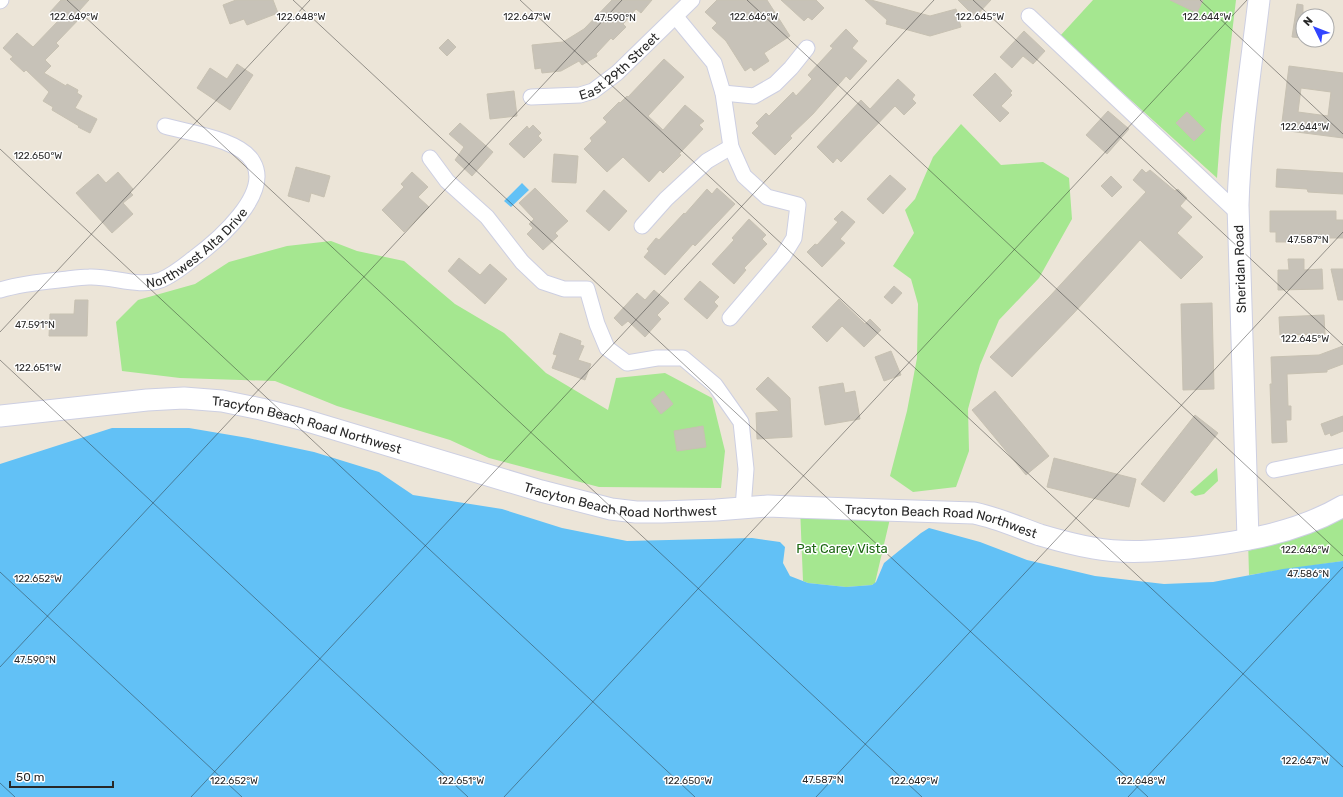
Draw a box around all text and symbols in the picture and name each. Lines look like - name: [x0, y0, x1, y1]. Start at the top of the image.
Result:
- north arrow: [1295, 8, 1335, 48]
- text: 122.649°W: [50, 11, 98, 23]
- text: 122.648°W: [277, 11, 325, 23]
- text: 122.647°W: [503, 11, 551, 23]
- text: 122.646°W: [730, 11, 778, 23]
- text: 122.645°W: [956, 11, 1004, 23]
- text: 122.644°W: [1183, 11, 1231, 23]
- text: 47.590°N: [594, 12, 636, 24]
- text: N: [1301, 14, 1316, 29]
- street label: East 29th Street: [577, 29, 662, 102]
- text: 122.644°W: [1281, 121, 1329, 133]
- text: 122.650°W: [14, 150, 62, 162]
- street label: Northwest Alta Drive: [145, 205, 250, 290]
- street label: Sheridan Road: [1231, 225, 1249, 313]
- text: 47.587°N: [1287, 234, 1329, 246]
- text: 47.591°N: [15, 319, 55, 331]
- text: 122.645°W: [1281, 333, 1329, 345]
- text: 122.651°W: [15, 362, 61, 374]
- street label: Tracyton Beach Road Northwest: [212, 393, 403, 456]
- street label: Tracyton Beach Road Northwest: [522, 479, 717, 520]
- street label: Tracyton Beach Road Northwest: [845, 501, 1039, 541]
- park label: Pat Carey Vista: [796, 541, 888, 556]
- text: 122.646°W: [1281, 544, 1329, 556]
- text: 47.586°N: [1287, 568, 1329, 580]
- text: 122.652°W: [14, 573, 62, 585]
- text: 47.590°N: [14, 654, 56, 666]
- text: 122.647°W: [1281, 755, 1329, 767]
- scale bar: [10, 763, 113, 789]
- text: 50 m: [16, 770, 44, 784]
- text: 47.587°N: [802, 774, 844, 786]
- text: 122.652°W: [210, 775, 258, 787]
- text: 122.651°W: [438, 775, 484, 787]
- text: 122.650°W: [664, 775, 712, 787]
- text: 122.649°W: [890, 775, 938, 787]
- text: 122.648°W: [1117, 775, 1165, 787]

